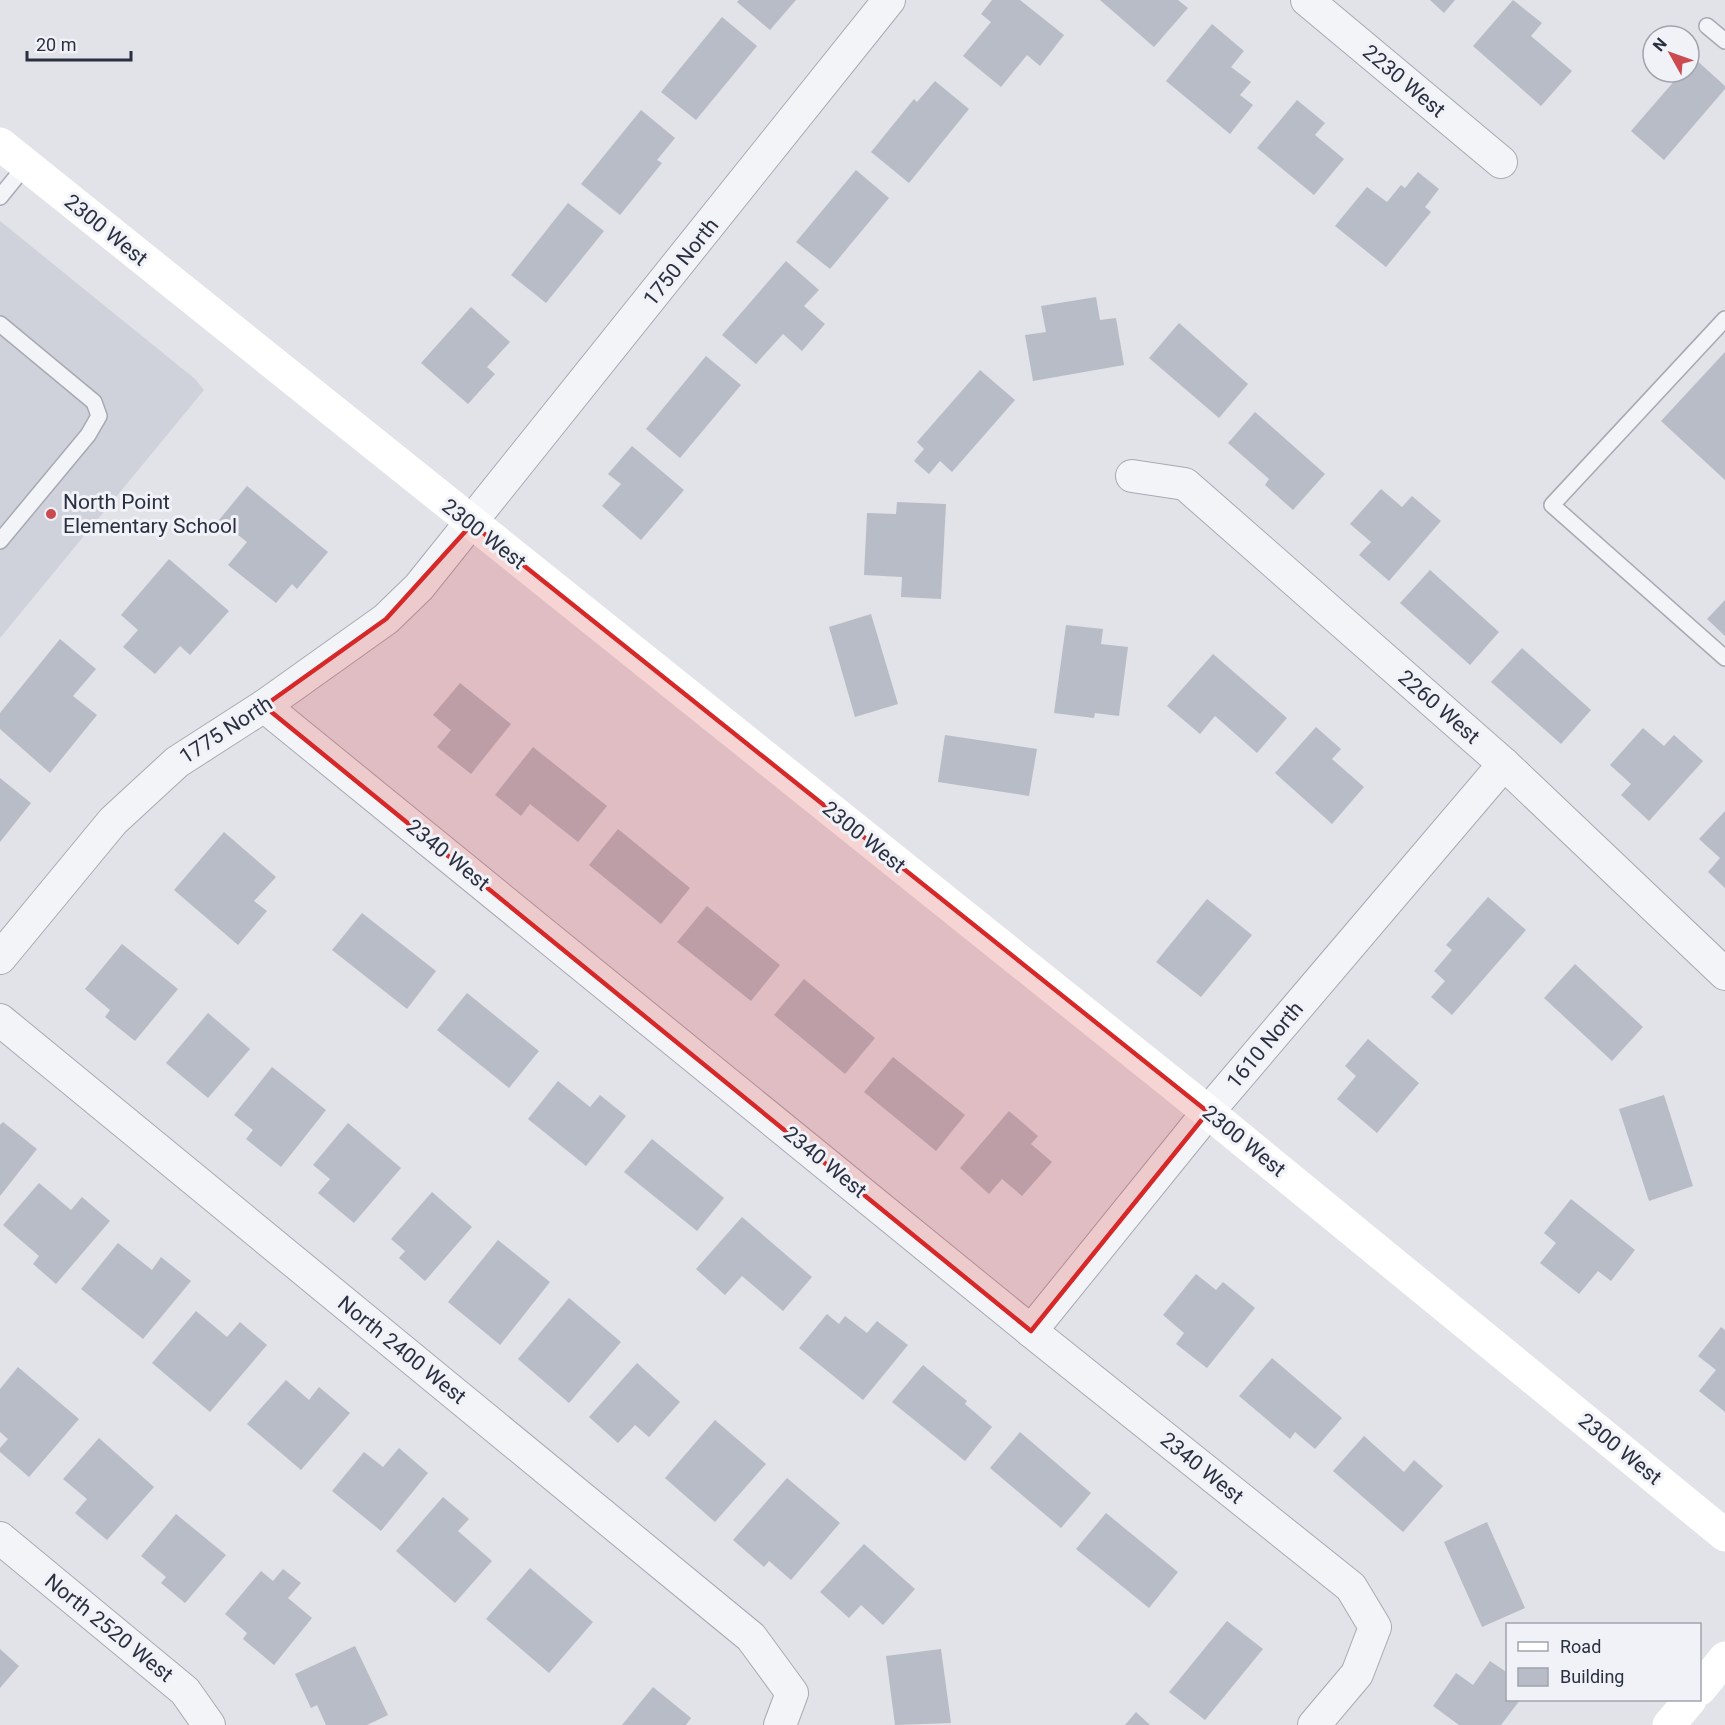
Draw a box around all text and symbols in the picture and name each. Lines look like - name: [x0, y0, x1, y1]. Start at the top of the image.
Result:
- scale bar: [27, 24, 130, 62]
- north arrow: [1641, 24, 1701, 84]
- text: 20 m: [36, 34, 76, 55]
- text: N: [1649, 34, 1671, 55]
- street label: 2230 West: [1358, 40, 1450, 122]
- street label: 2300 West: [60, 189, 152, 271]
- street label: 1750 North: [638, 213, 724, 311]
- place label: North Point Elementary School: [63, 490, 237, 538]
- street label: 2300 West: [437, 494, 531, 574]
- marker: North Point Elementary School: [44, 507, 58, 521]
- street label: 2260 West: [1394, 665, 1485, 749]
- street label: 1775 North: [175, 691, 277, 769]
- street label: 2300 West: [818, 796, 910, 878]
- street label: 2340 West: [402, 814, 494, 896]
- street label: 1610 North: [1222, 997, 1308, 1093]
- street label: 2300 West: [1198, 1100, 1290, 1182]
- street label: 2340 West: [779, 1121, 871, 1203]
- street label: North 2400 West: [333, 1291, 471, 1409]
- street label: 2300 West: [1574, 1408, 1666, 1490]
- street label: 2340 West: [1156, 1427, 1248, 1509]
- street label: North 2520 West: [40, 1569, 178, 1687]
- legend: [1506, 1623, 1701, 1701]
- text: Road: [1560, 1636, 1601, 1657]
- text: Building: [1560, 1666, 1624, 1687]

